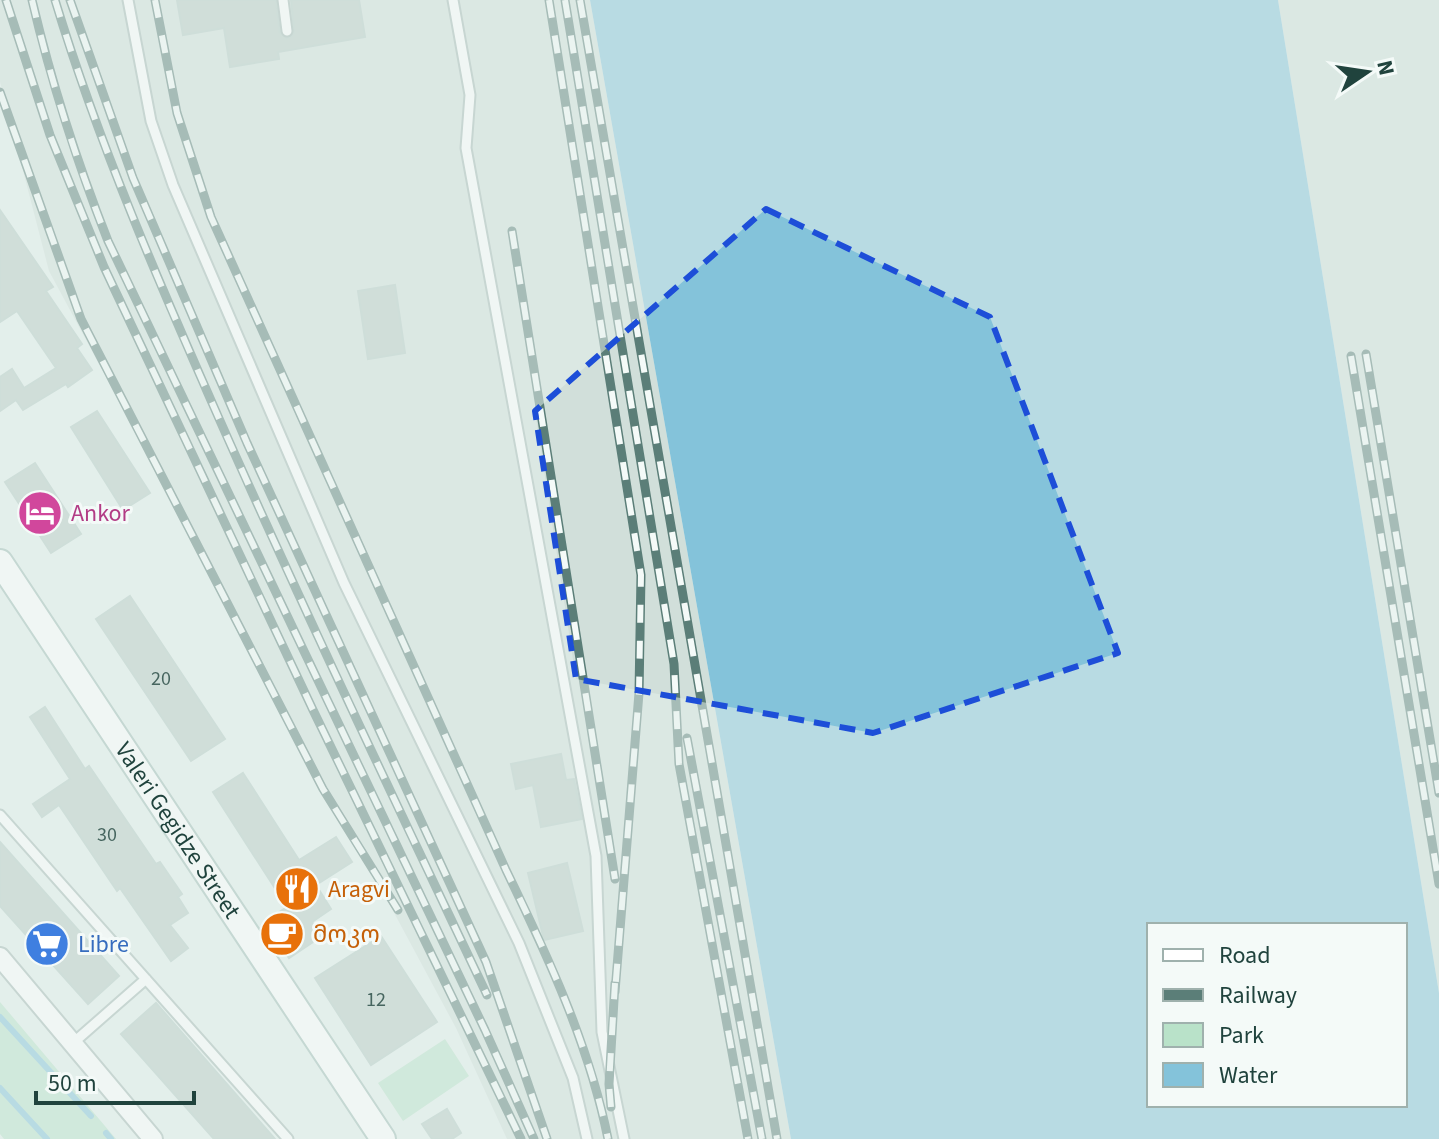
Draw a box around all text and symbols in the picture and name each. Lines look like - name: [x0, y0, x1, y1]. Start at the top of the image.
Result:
- north arrow: [1327, 32, 1407, 112]
- text: N: [1368, 57, 1403, 78]
- hotel icon: Ankor: [16, 489, 64, 537]
- place label: Ankor: [71, 496, 131, 531]
- house number: 20: [151, 665, 171, 693]
- street label: Valeri Gegidze Street: [107, 735, 250, 926]
- house number: 30: [97, 821, 117, 849]
- restaurant icon: Aragvi: [273, 865, 321, 913]
- place label: Aragvi: [328, 872, 390, 907]
- cafe icon: მოკო: [258, 910, 306, 958]
- place label: მოკო: [313, 917, 380, 952]
- supermarket icon: Libre: [23, 920, 71, 968]
- legend: [1147, 923, 1407, 1107]
- place label: Libre: [78, 927, 129, 962]
- text: Road: [1219, 938, 1271, 973]
- text: Railway: [1219, 978, 1297, 1013]
- house number: 12: [366, 986, 386, 1014]
- text: Park: [1219, 1018, 1264, 1053]
- scale bar: [36, 1055, 194, 1105]
- text: Water: [1219, 1058, 1278, 1093]
- text: 50 m: [48, 1066, 97, 1101]

